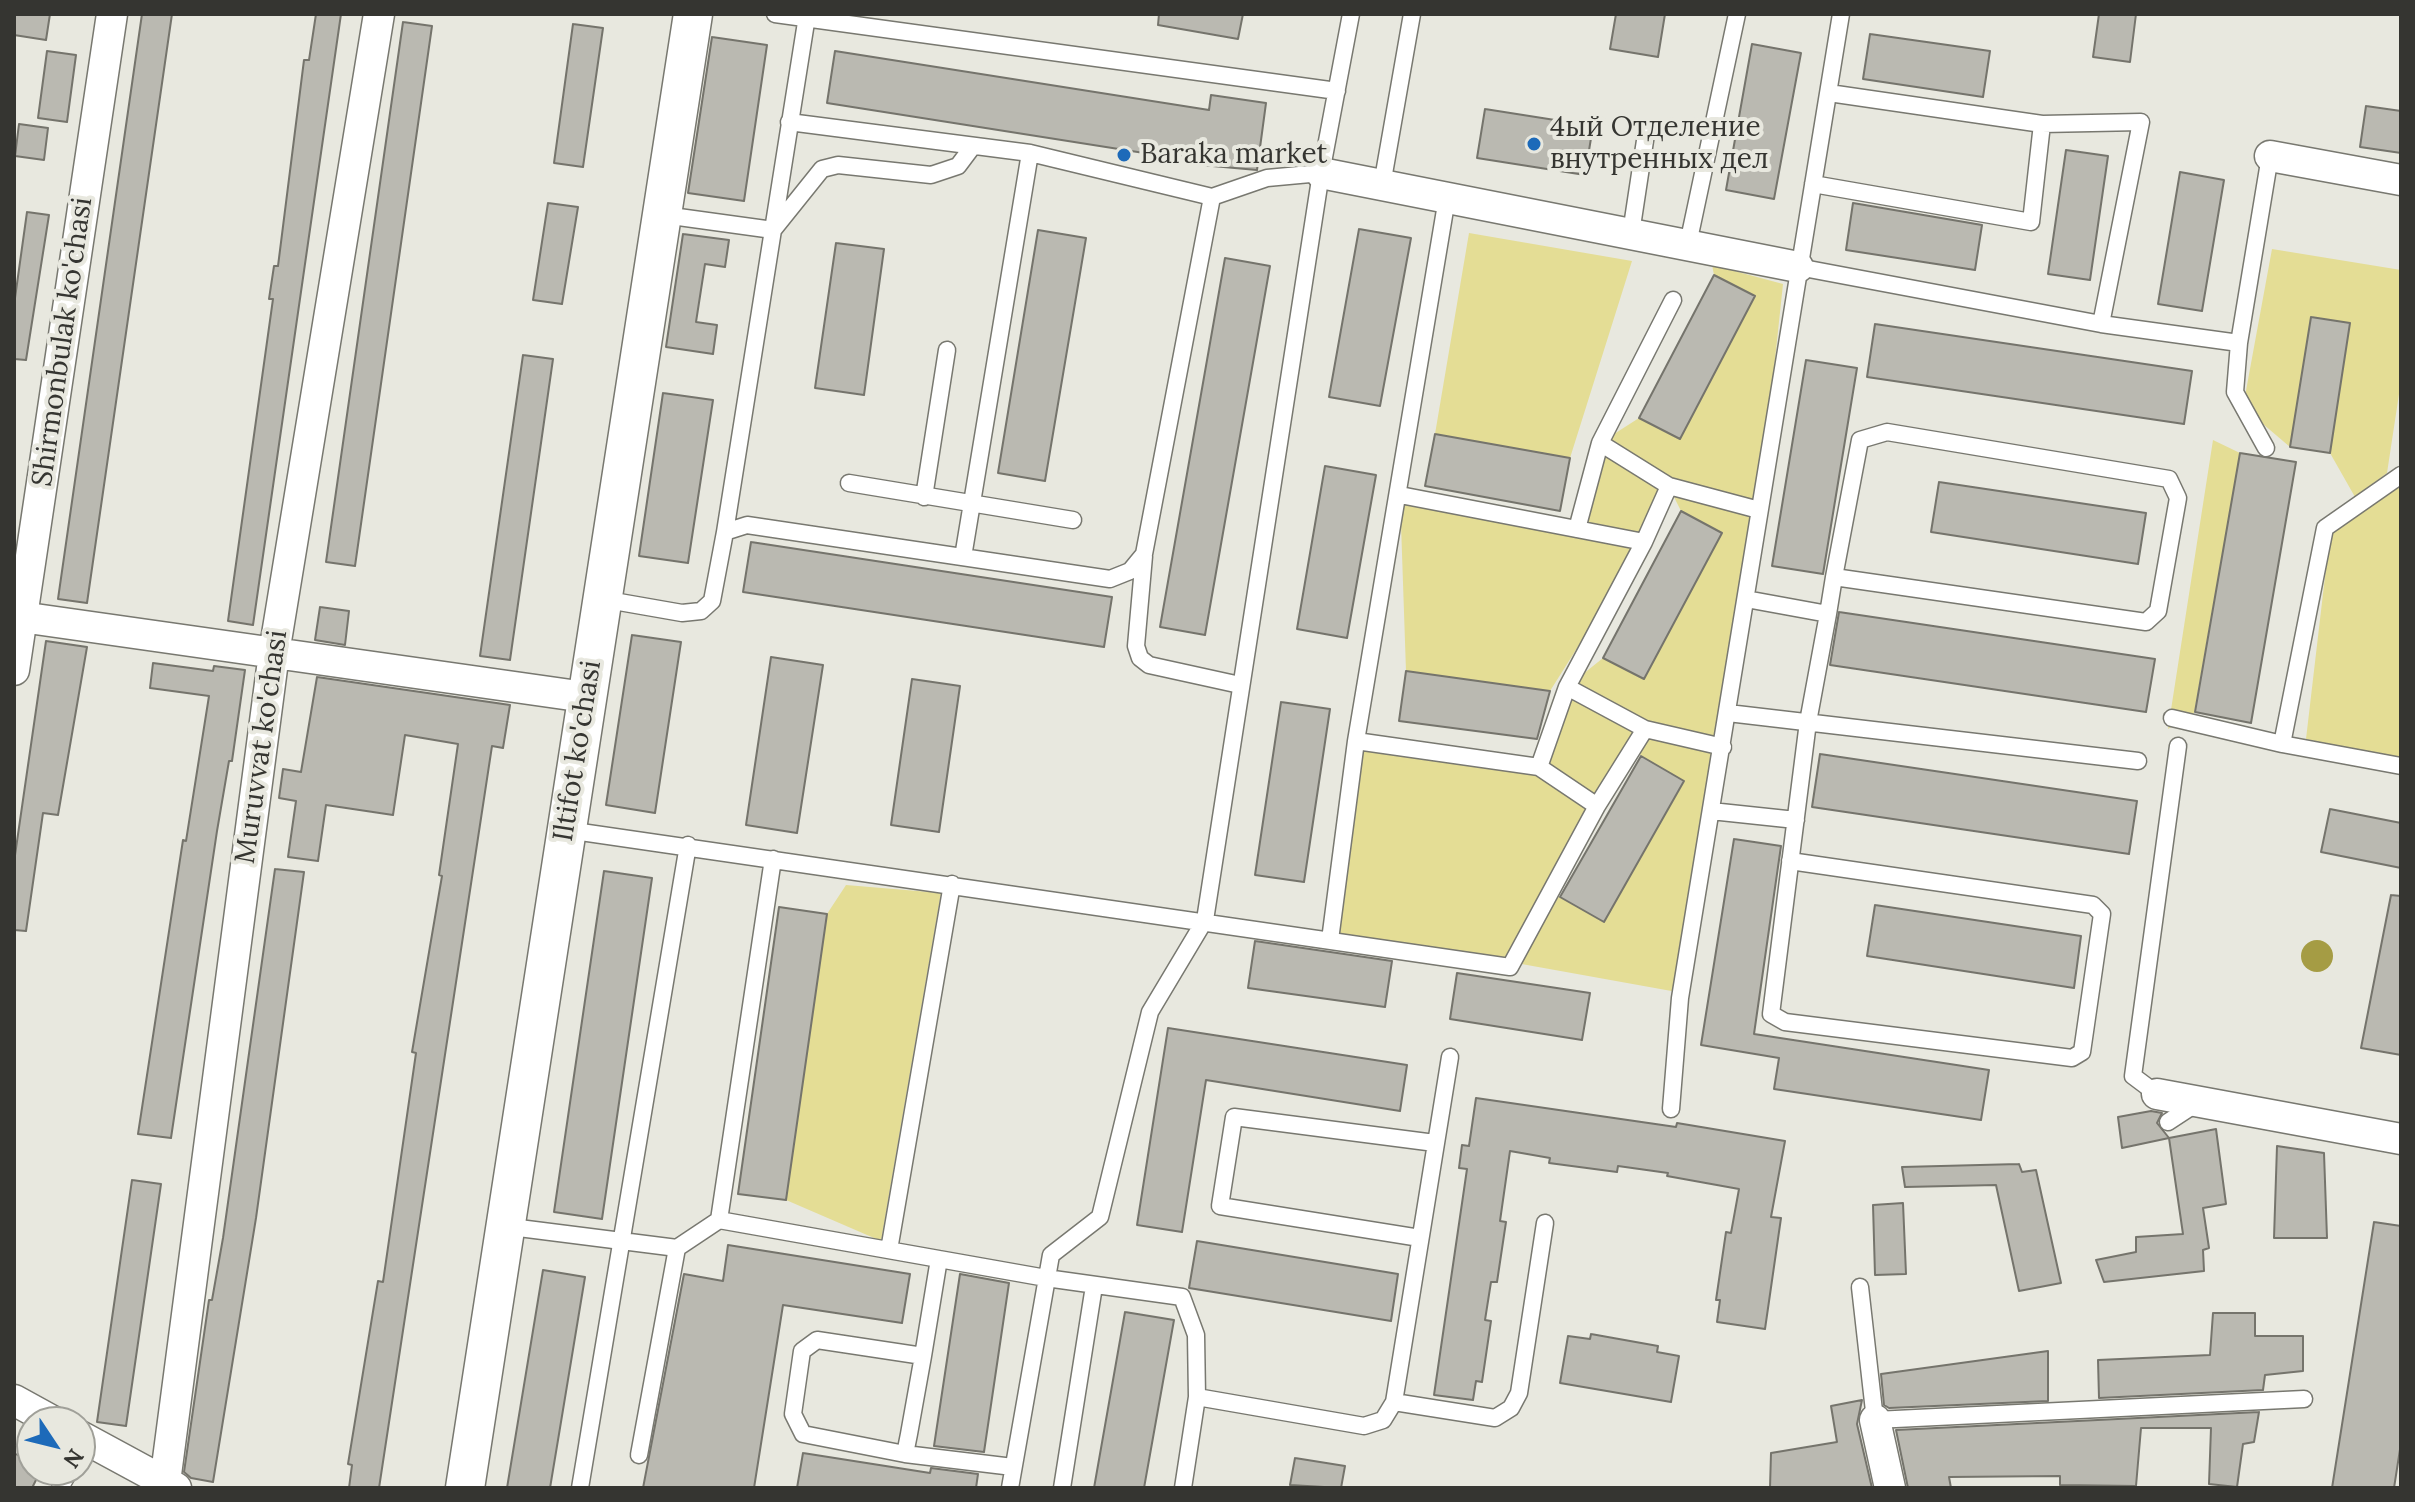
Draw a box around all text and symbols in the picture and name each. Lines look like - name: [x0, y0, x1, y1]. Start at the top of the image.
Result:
- place label: 4ый Отделение внутренных дел: [1550, 111, 1768, 177]
- marker: 4ый Отделение внутренных дел: [1525, 135, 1543, 153]
- place label: Baraka market: [1140, 138, 1327, 172]
- marker: Baraka market: [1115, 146, 1133, 164]
- street label: Shirmonbulak ko'chasi: [26, 195, 100, 489]
- street label: Muruvvat ko'chasi: [229, 628, 295, 866]
- street label: Iltifot ko'chasi: [547, 658, 609, 844]
- north arrow: [16, 1406, 96, 1486]
- text: N: [58, 1444, 90, 1474]

